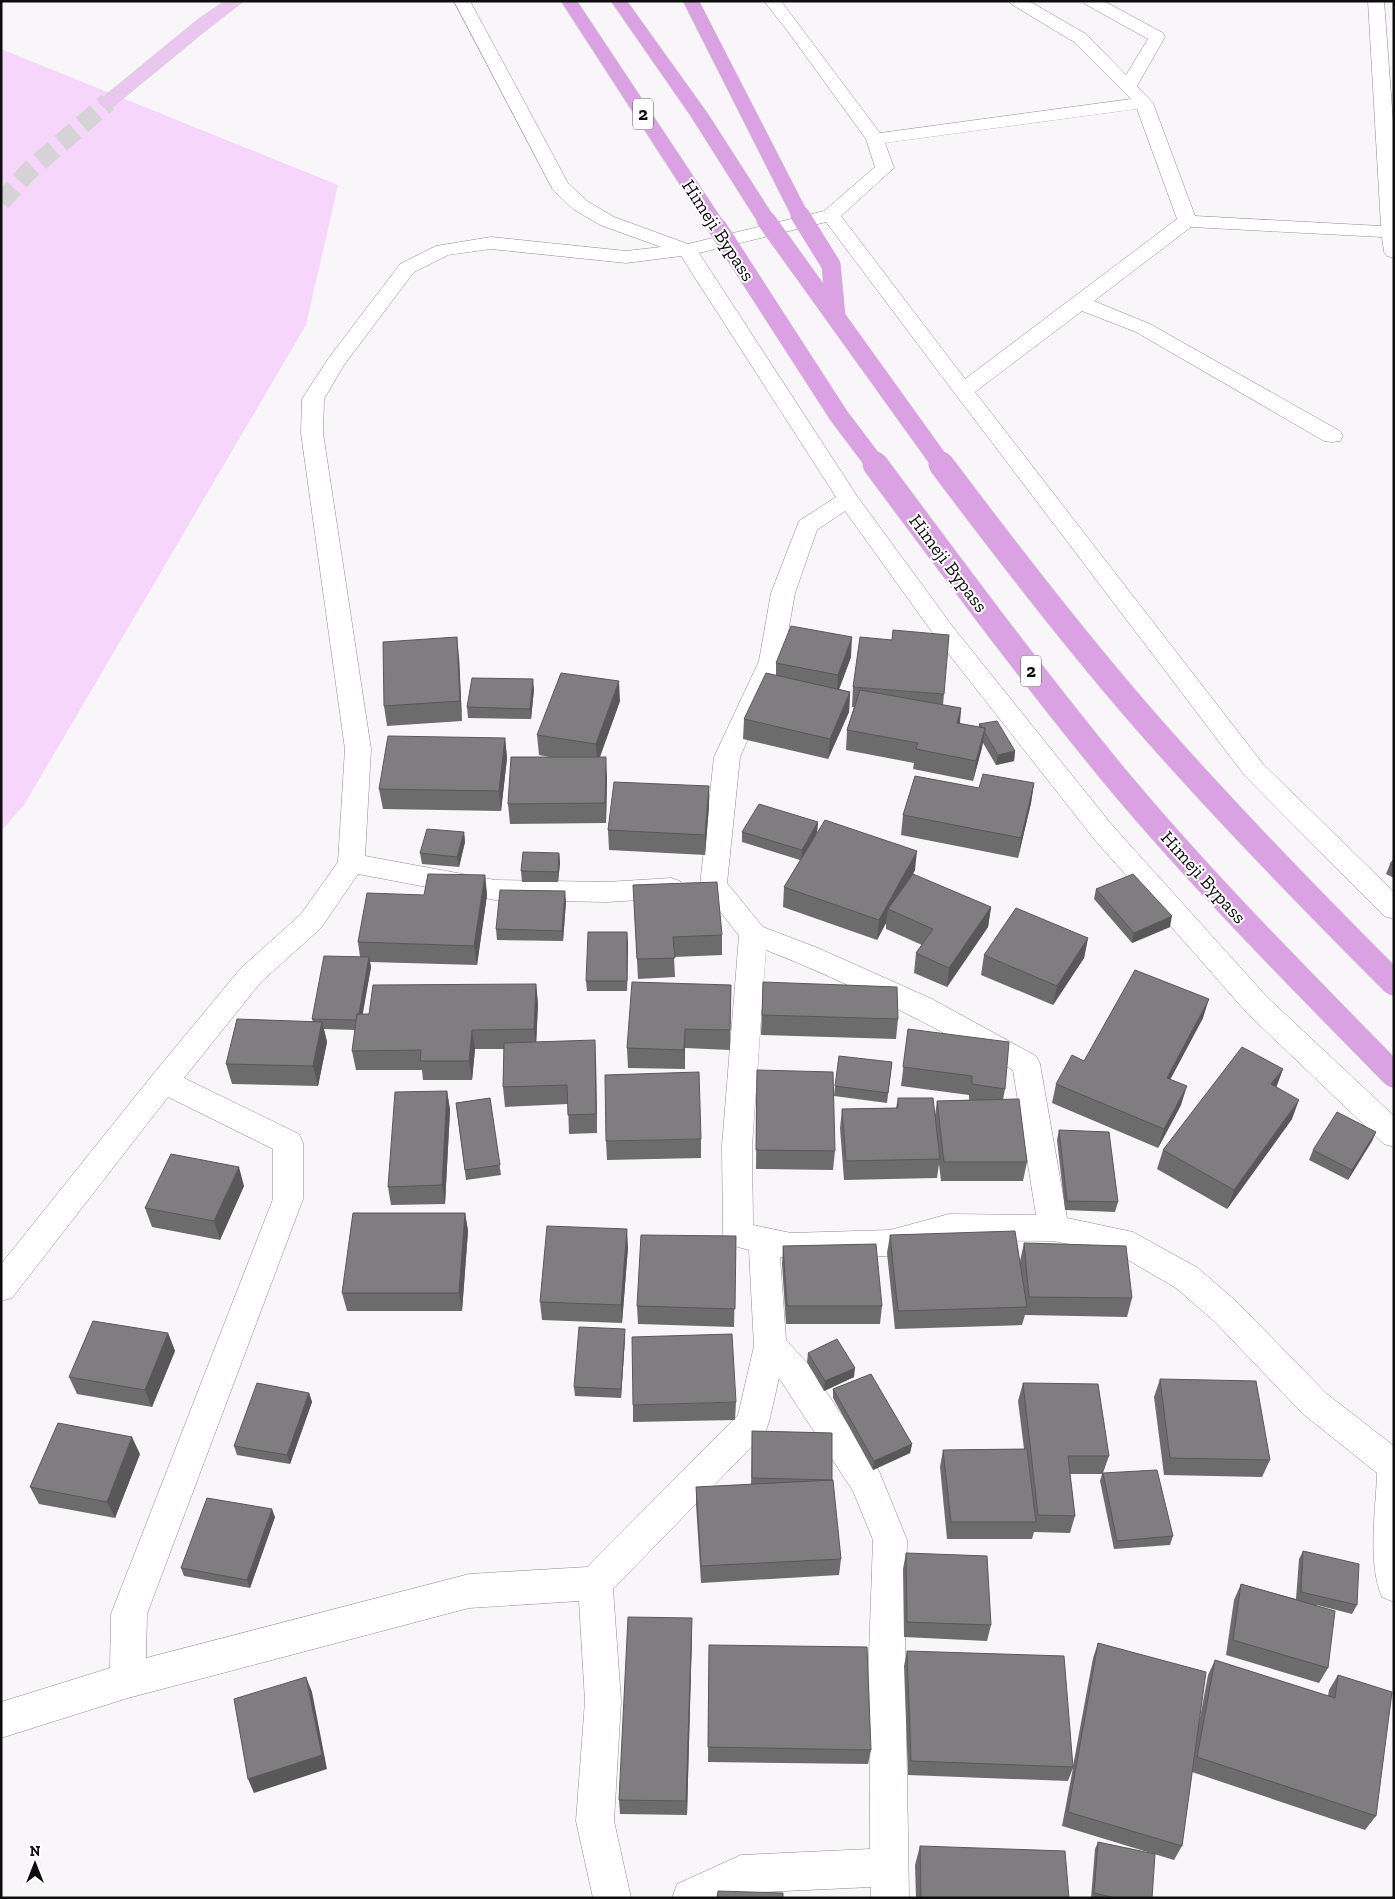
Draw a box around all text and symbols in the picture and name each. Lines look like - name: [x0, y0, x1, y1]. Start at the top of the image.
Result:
- road number: 2: [633, 98, 653, 130]
- street label: Himeji Bypass: [677, 175, 760, 285]
- street label: Himeji Bypass: [904, 510, 993, 617]
- road number: 2: [1021, 656, 1041, 686]
- street label: Himeji Bypass: [1156, 826, 1251, 928]
- north arrow: [10, 1839, 60, 1889]
- text: N: [30, 1843, 41, 1860]

